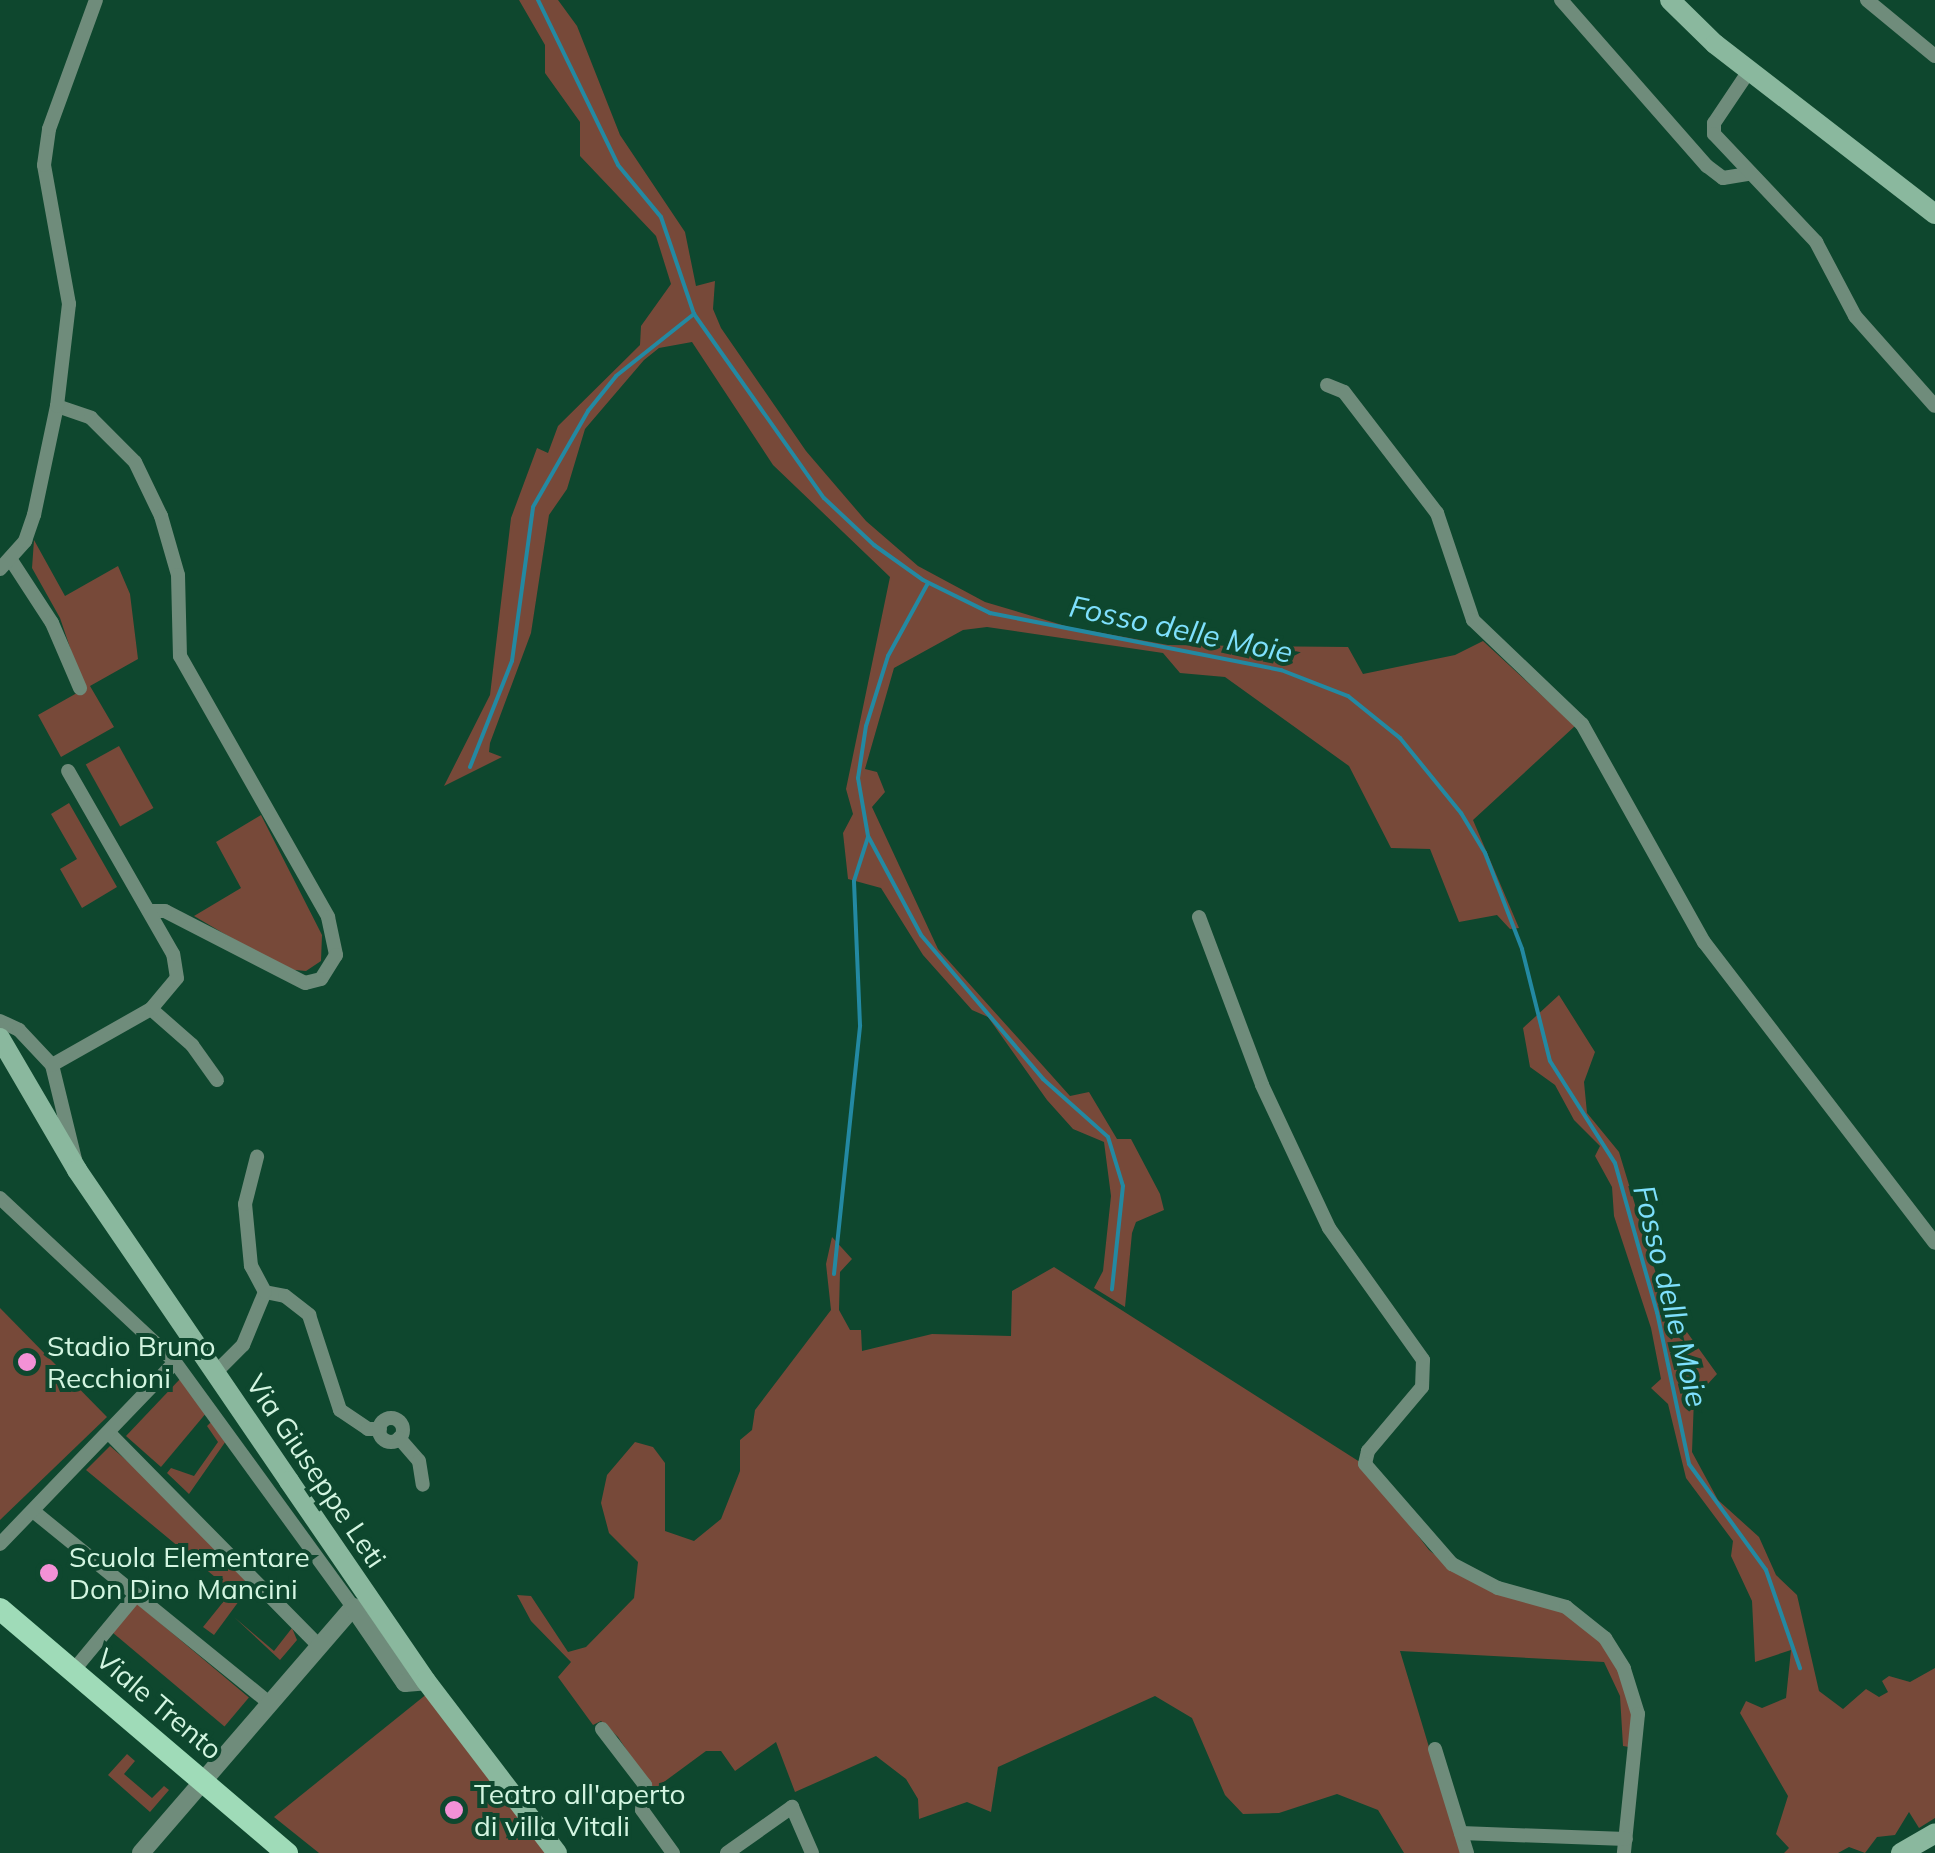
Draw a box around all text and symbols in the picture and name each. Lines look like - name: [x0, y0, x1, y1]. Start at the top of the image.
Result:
- water label: Fosso delle Moie: [1066, 588, 1296, 670]
- water label: Fosso delle Moie: [1626, 1181, 1716, 1411]
- place label: Stadio Bruno Recchioni: [47, 1329, 216, 1395]
- marker: Stadio Bruno Recchioni: [16, 1351, 38, 1373]
- street label: Via Giuseppe Leti: [239, 1368, 393, 1574]
- place label: Scuola Elementare Don Dino Mancini: [69, 1540, 310, 1606]
- marker: Scuola Elementare Don Dino Mancini: [38, 1562, 60, 1584]
- street label: Viale Trento: [89, 1642, 229, 1766]
- place label: Teatro all'aperto di villa Vitali: [474, 1777, 686, 1843]
- marker: Teatro all'aperto di villa Vitali: [443, 1799, 465, 1821]

